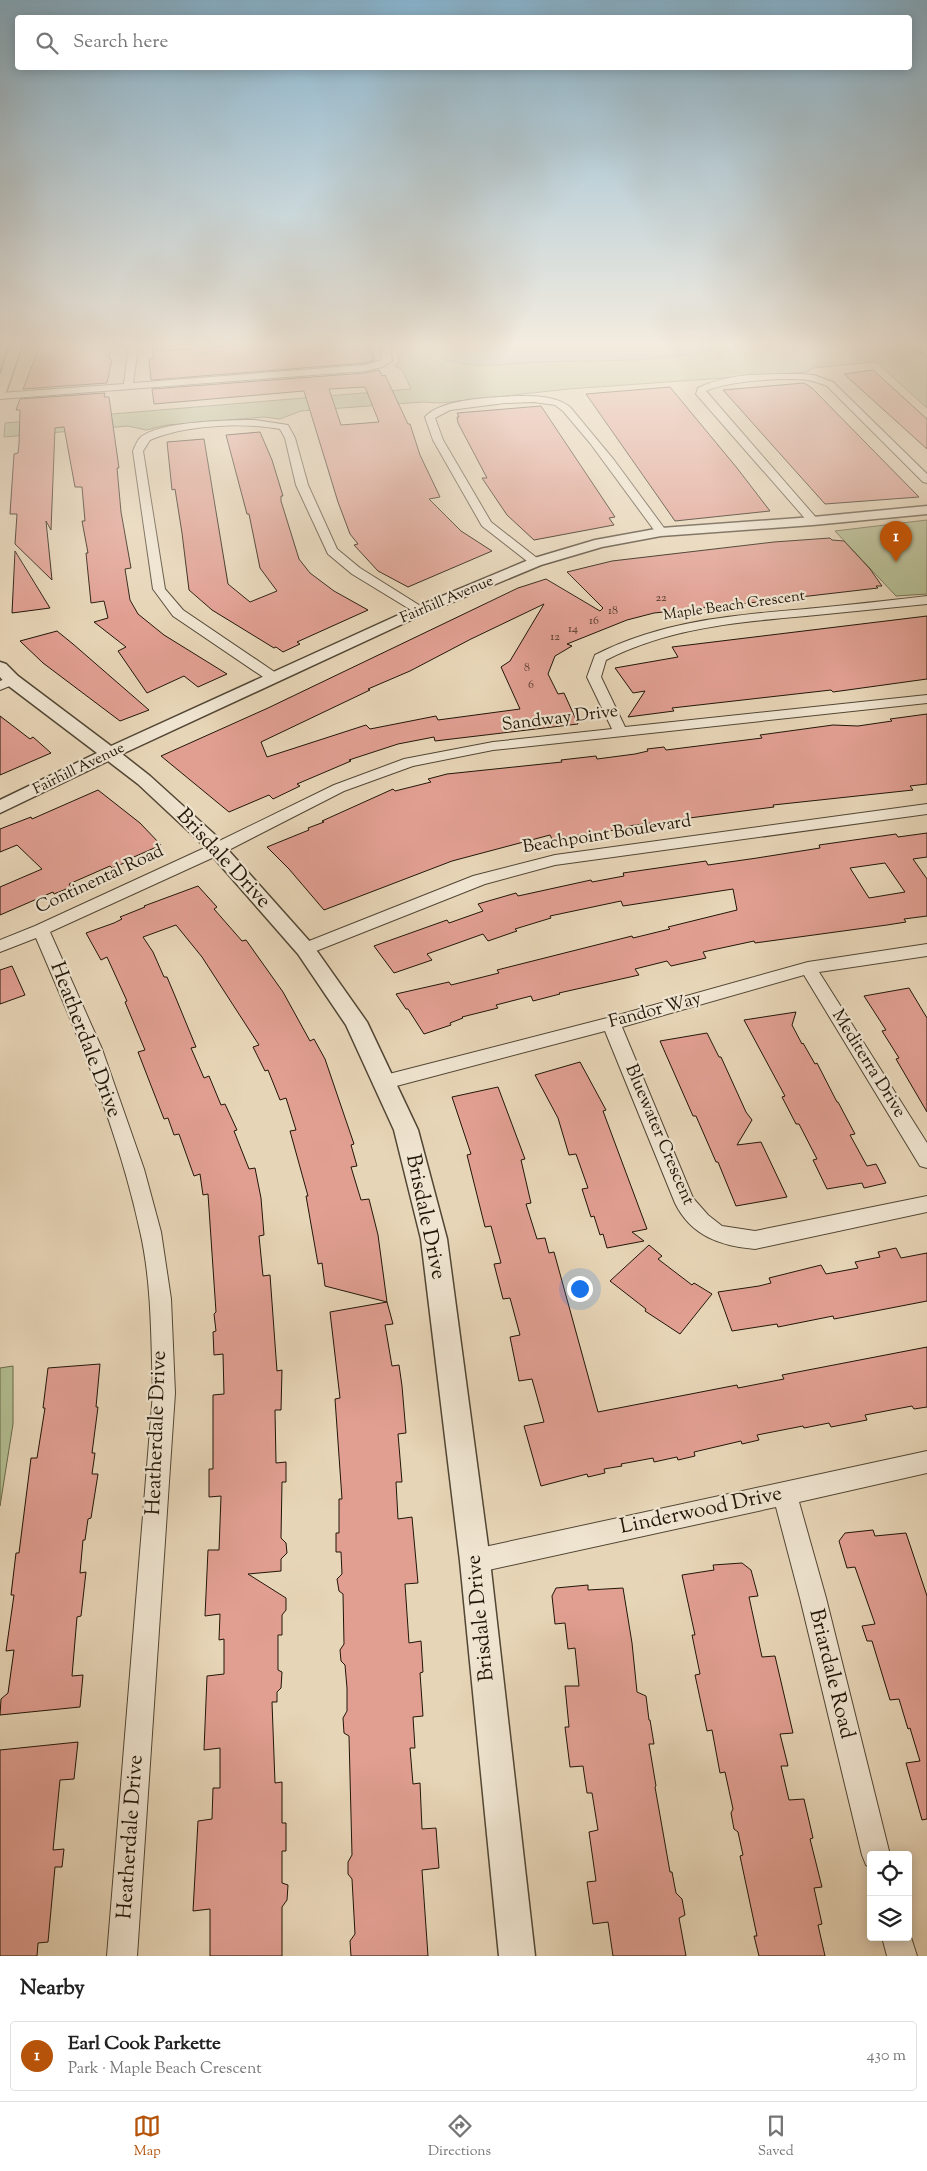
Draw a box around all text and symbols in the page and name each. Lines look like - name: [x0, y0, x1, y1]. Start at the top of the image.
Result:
- search box: [15, 15, 912, 70]
- icon: search: [33, 29, 61, 57]
- text: Search here: [73, 29, 168, 56]
- pin: 1: [880, 521, 912, 562]
- street label: Fairhill Avenue: [397, 571, 497, 629]
- street label: Maple Beach Crescent: [662, 586, 806, 626]
- house number: 22: [655, 589, 667, 607]
- house number: 18: [608, 602, 618, 620]
- house number: 16: [589, 612, 599, 630]
- house number: 14: [568, 620, 578, 638]
- house number: 12: [550, 628, 560, 646]
- house number: 8: [524, 659, 530, 677]
- house number: 6: [528, 676, 534, 694]
- street label: Sandway Drive: [500, 699, 620, 739]
- street label: Fairhill Avenue: [30, 738, 128, 800]
- street label: Brisdale Drive: [169, 802, 277, 916]
- street label: Beachpoint Boulevard: [521, 809, 693, 861]
- street label: Continental Road: [32, 839, 168, 921]
- street label: Heatherdale Drive: [41, 958, 129, 1122]
- street label: Fandor Way: [606, 986, 704, 1036]
- street label: Mediterra Drive: [824, 1005, 912, 1123]
- street label: Bluewater Crescent: [618, 1060, 700, 1210]
- street label: Brisdale Drive: [397, 1152, 453, 1282]
- your location: [567, 1276, 593, 1302]
- street label: Heatherdale Drive: [139, 1350, 175, 1516]
- street label: Linderwood Drive: [617, 1479, 785, 1543]
- street label: Brisdale Drive: [459, 1553, 503, 1683]
- street label: Briardale Road: [800, 1606, 862, 1742]
- street label: Heatherdale Drive: [110, 1754, 152, 1920]
- map controls: [867, 1851, 912, 1941]
- button: locate: [867, 1851, 912, 1896]
- button: layers: [867, 1896, 912, 1941]
- text: Nearby: [20, 1974, 85, 2004]
- text: Earl Cook Parkette: [68, 2031, 221, 2058]
- text: 1: [34, 2045, 40, 2068]
- text: 430 m: [867, 2045, 906, 2068]
- text: Park · Maple Beach Crescent: [68, 2058, 262, 2081]
- tab: Map: [133, 2112, 161, 2162]
- tab: Directions: [428, 2112, 491, 2162]
- tab: Saved: [758, 2112, 794, 2162]

